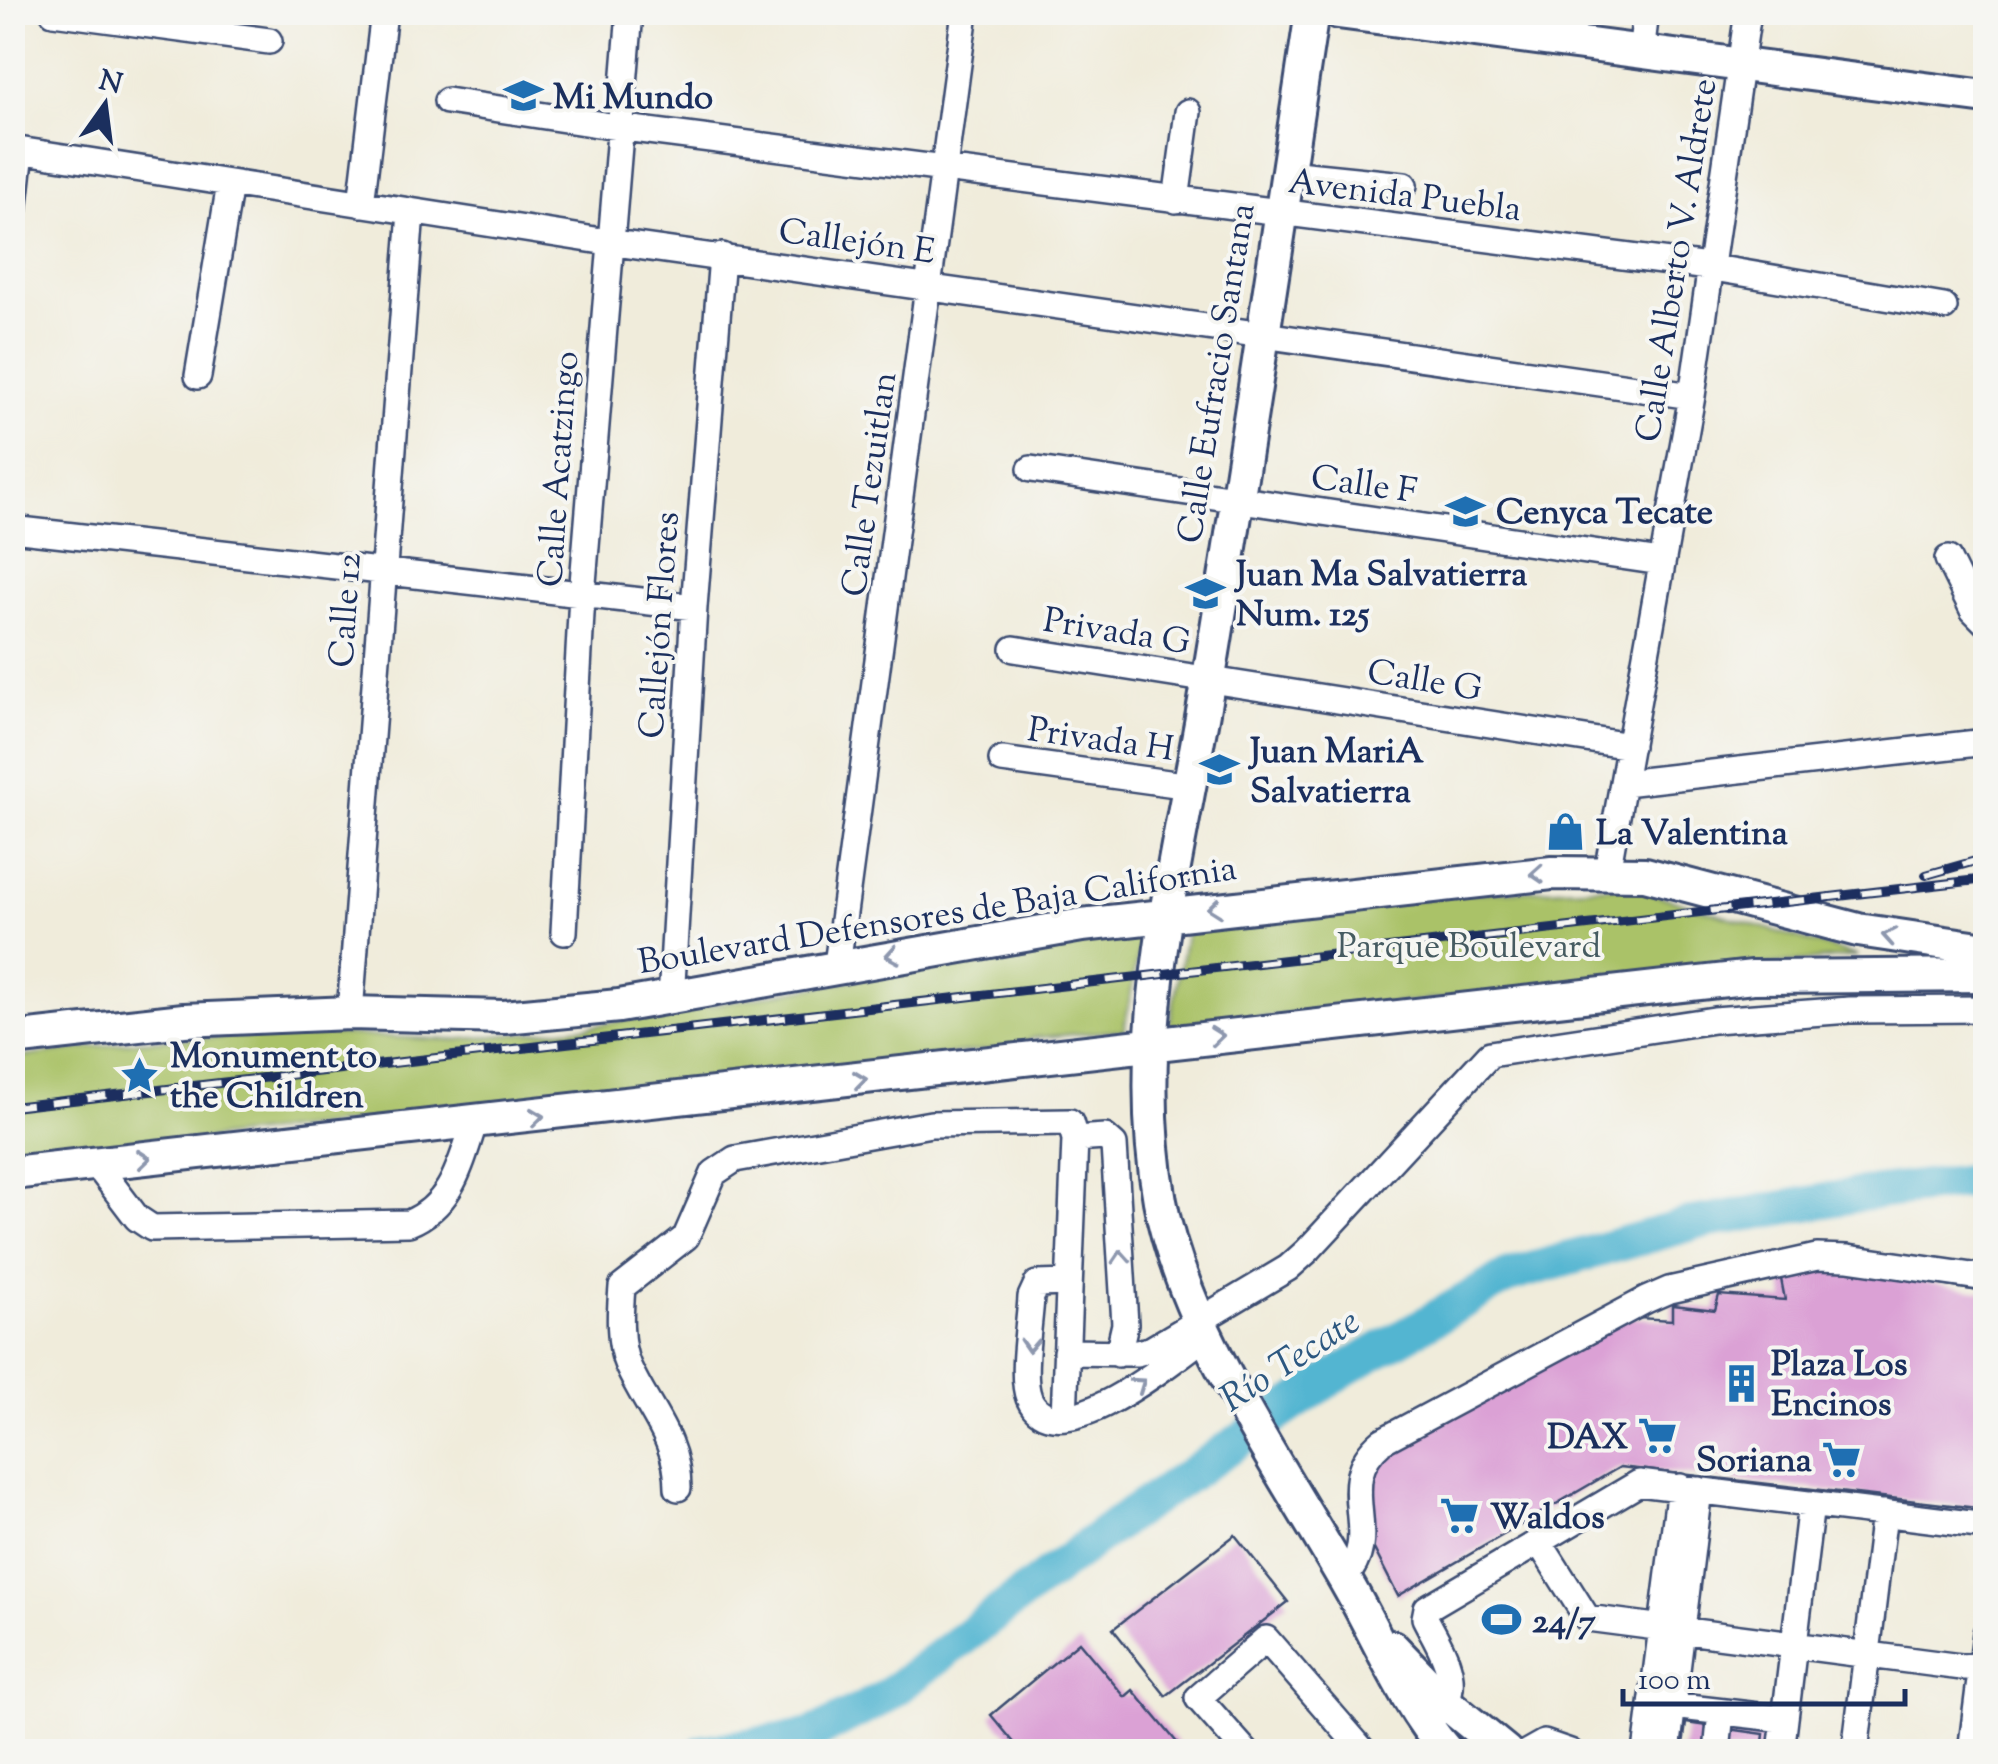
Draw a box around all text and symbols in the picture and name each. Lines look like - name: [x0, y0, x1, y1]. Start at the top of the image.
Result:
- north arrow: [55, 55, 155, 155]
- text: N: [95, 62, 126, 106]
- place label: Mi Mundo: [553, 74, 713, 125]
- school or university icon: Mi Mundo: [502, 75, 544, 117]
- street label: Calle Alberto V. Aldrete: [1625, 75, 1732, 446]
- street label: Avenida Puebla: [1285, 158, 1524, 237]
- street label: Calle Eufracio Santana: [1166, 200, 1271, 547]
- street label: Callejón E: [775, 207, 938, 280]
- street label: Calle Acatzingo: [527, 349, 594, 589]
- street label: Calle Tezuitlan: [830, 369, 912, 600]
- street label: Calle F: [1307, 454, 1420, 519]
- place label: Cenyca Tecate: [1496, 489, 1713, 540]
- school or university icon: Cenyca Tecate: [1445, 490, 1487, 532]
- street label: Callejón Flores: [628, 510, 695, 740]
- street label: Calle 12: [318, 551, 377, 669]
- place label: Juan Ma Salvatierra Num. 125: [1233, 551, 1527, 642]
- school or university icon: Juan Ma Salvatierra Num. 125: [1185, 572, 1227, 614]
- street label: Privada G: [1039, 597, 1194, 670]
- street label: Calle G: [1363, 648, 1485, 717]
- street label: Privada H: [1024, 706, 1177, 777]
- place label: Juan MariA Salvatierra: [1247, 728, 1424, 819]
- school or university icon: Juan MariA Salvatierra: [1199, 749, 1241, 791]
- place label: La Valentina: [1596, 810, 1788, 861]
- shop icon: La Valentina: [1545, 811, 1587, 853]
- street label: Boulevard Defensores de Baja California: [635, 845, 1240, 990]
- one-way arrow: [1529, 863, 1545, 884]
- one-way arrow: [1205, 897, 1221, 918]
- park label: Parque Boulevard: [1337, 923, 1602, 974]
- one-way arrow: [1881, 926, 1897, 947]
- one-way arrow: [884, 944, 901, 965]
- one-way arrow: [1210, 1026, 1226, 1047]
- place label: Monument to the Children: [170, 1033, 377, 1124]
- place icon: Monument to the Children: [119, 1054, 161, 1096]
- one-way arrow: [852, 1070, 868, 1091]
- one-way arrow: [529, 1107, 545, 1128]
- one-way arrow: [137, 1149, 153, 1170]
- one-way arrow: [1111, 1249, 1132, 1265]
- water label: Río Tecate: [1211, 1297, 1372, 1428]
- one-way arrow: [1019, 1338, 1040, 1354]
- place label: Plaza Los Encinos: [1771, 1341, 1907, 1432]
- building icon: Plaza Los Encinos: [1720, 1362, 1762, 1404]
- one-way arrow: [1128, 1378, 1146, 1396]
- place label: DAX: [1547, 1414, 1629, 1465]
- supermarket icon: DAX: [1637, 1415, 1679, 1457]
- place label: Soriana: [1696, 1437, 1812, 1488]
- supermarket icon: Soriana: [1821, 1438, 1863, 1480]
- place label: Waldos: [1490, 1494, 1605, 1545]
- supermarket icon: Waldos: [1439, 1495, 1481, 1537]
- place label: 24/7: [1532, 1598, 1596, 1649]
- sports icon: 24/7: [1481, 1599, 1523, 1641]
- scale bar: [1623, 1644, 1906, 1706]
- text: 100 m: [1638, 1660, 1711, 1703]

